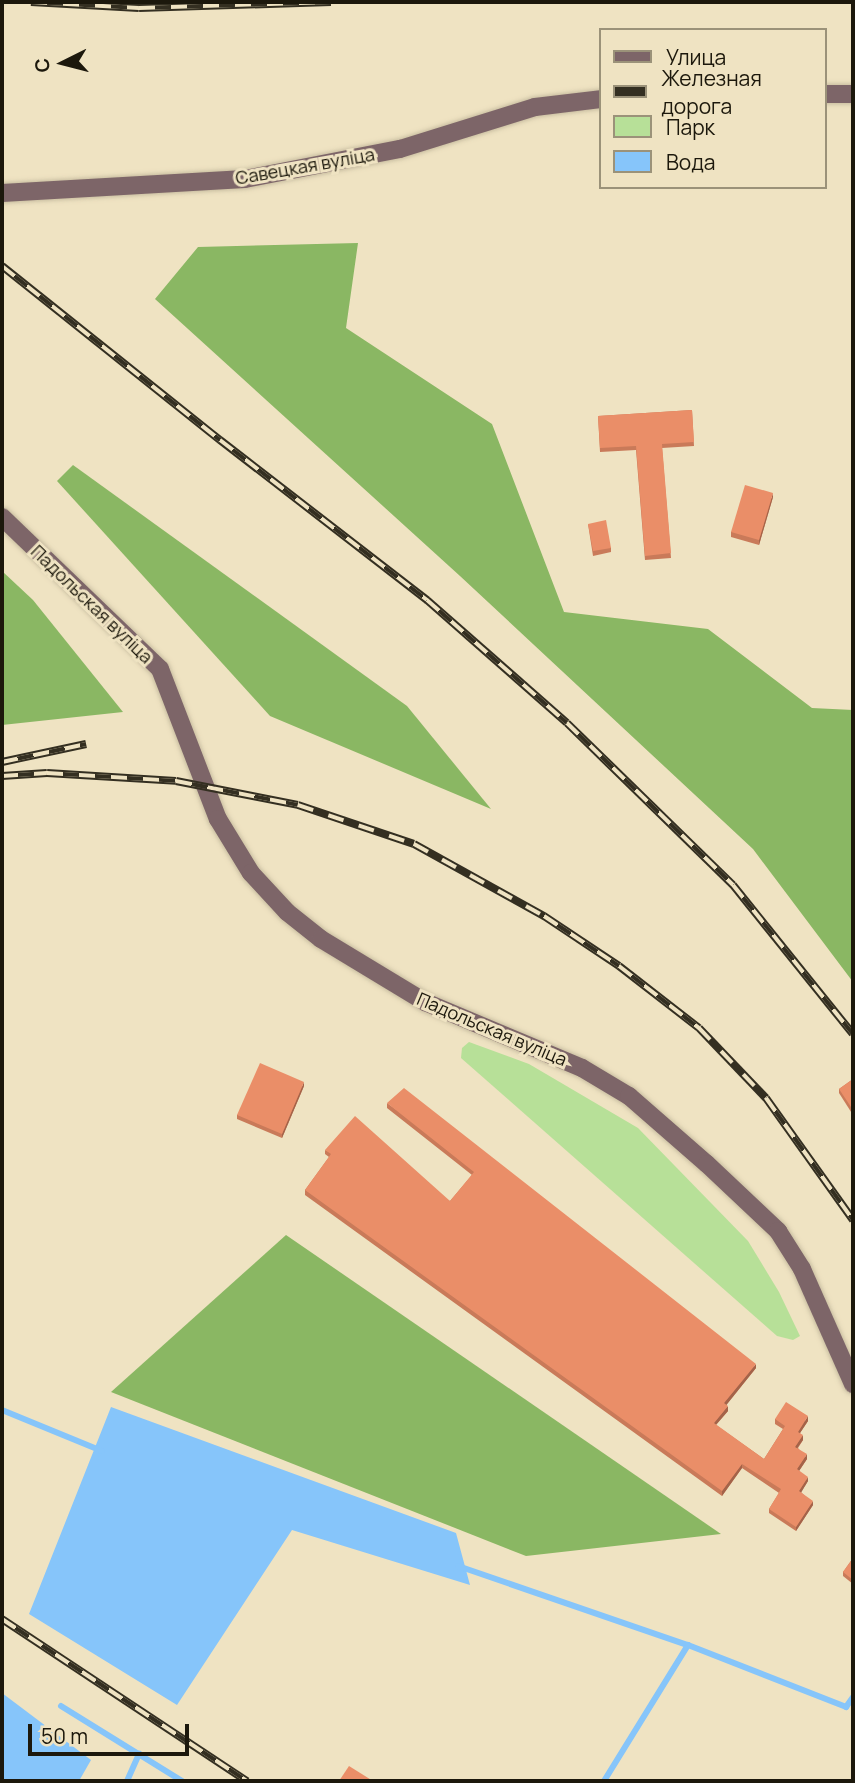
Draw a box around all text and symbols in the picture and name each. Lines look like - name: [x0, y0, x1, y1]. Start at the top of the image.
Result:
- north arrow: [28, 28, 98, 98]
- legend: [600, 28, 827, 189]
- text: Улица: [666, 43, 726, 71]
- text: С: [28, 57, 56, 74]
- text: Железная дорога: [661, 64, 762, 120]
- text: Парк: [666, 113, 715, 141]
- street label: Савецкая вуліца: [234, 143, 376, 189]
- text: Вода: [666, 148, 716, 176]
- street label: Падольская вуліца: [27, 540, 157, 668]
- street label: Падольская вуліца: [414, 988, 570, 1070]
- scale bar: [32, 1710, 192, 1754]
- text: 50 m: [41, 1722, 88, 1750]

